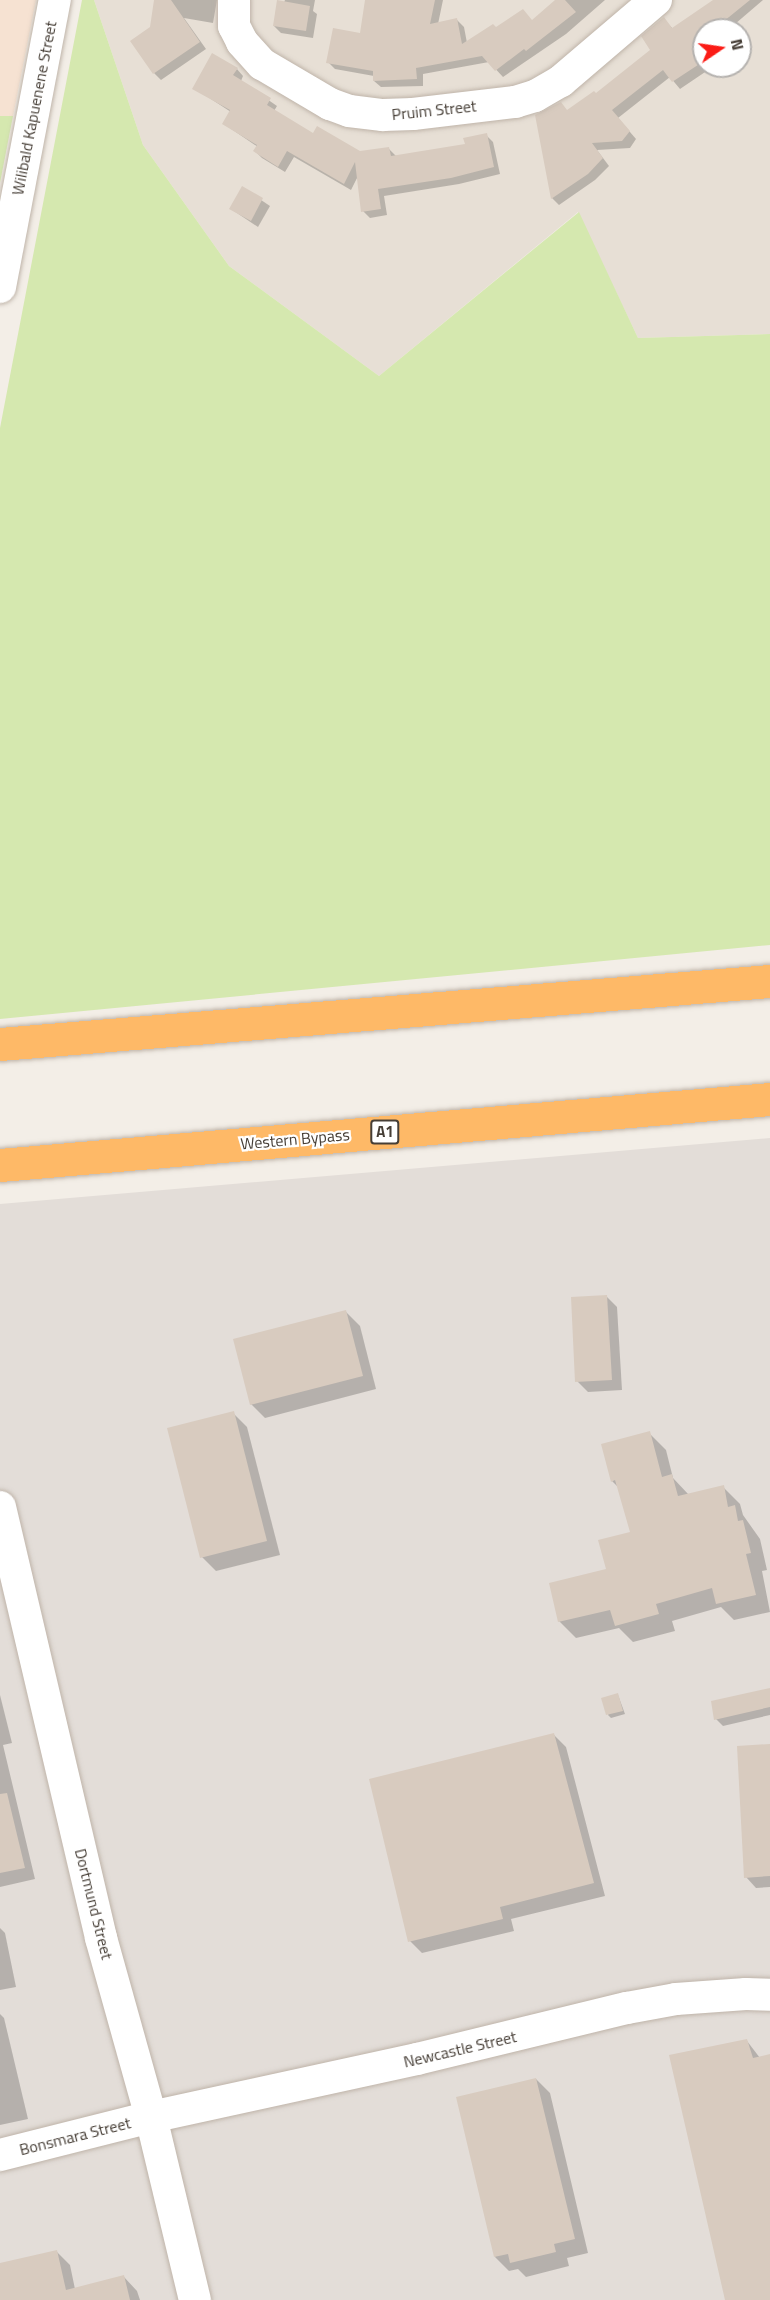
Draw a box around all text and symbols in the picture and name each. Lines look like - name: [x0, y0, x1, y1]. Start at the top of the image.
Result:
- north arrow: [692, 18, 752, 78]
- street label: Wilibald Kapuenene Street: [8, 19, 60, 197]
- text: N: [725, 36, 751, 53]
- street label: Pruim Street: [391, 96, 477, 124]
- road number: A1: [370, 1120, 400, 1144]
- street label: Western Bypass: [240, 1125, 350, 1153]
- street label: Dortmund Street: [71, 1847, 117, 1961]
- street label: Newcastle Street: [402, 2027, 518, 2071]
- street label: Bonsmara Street: [17, 2113, 133, 2159]

